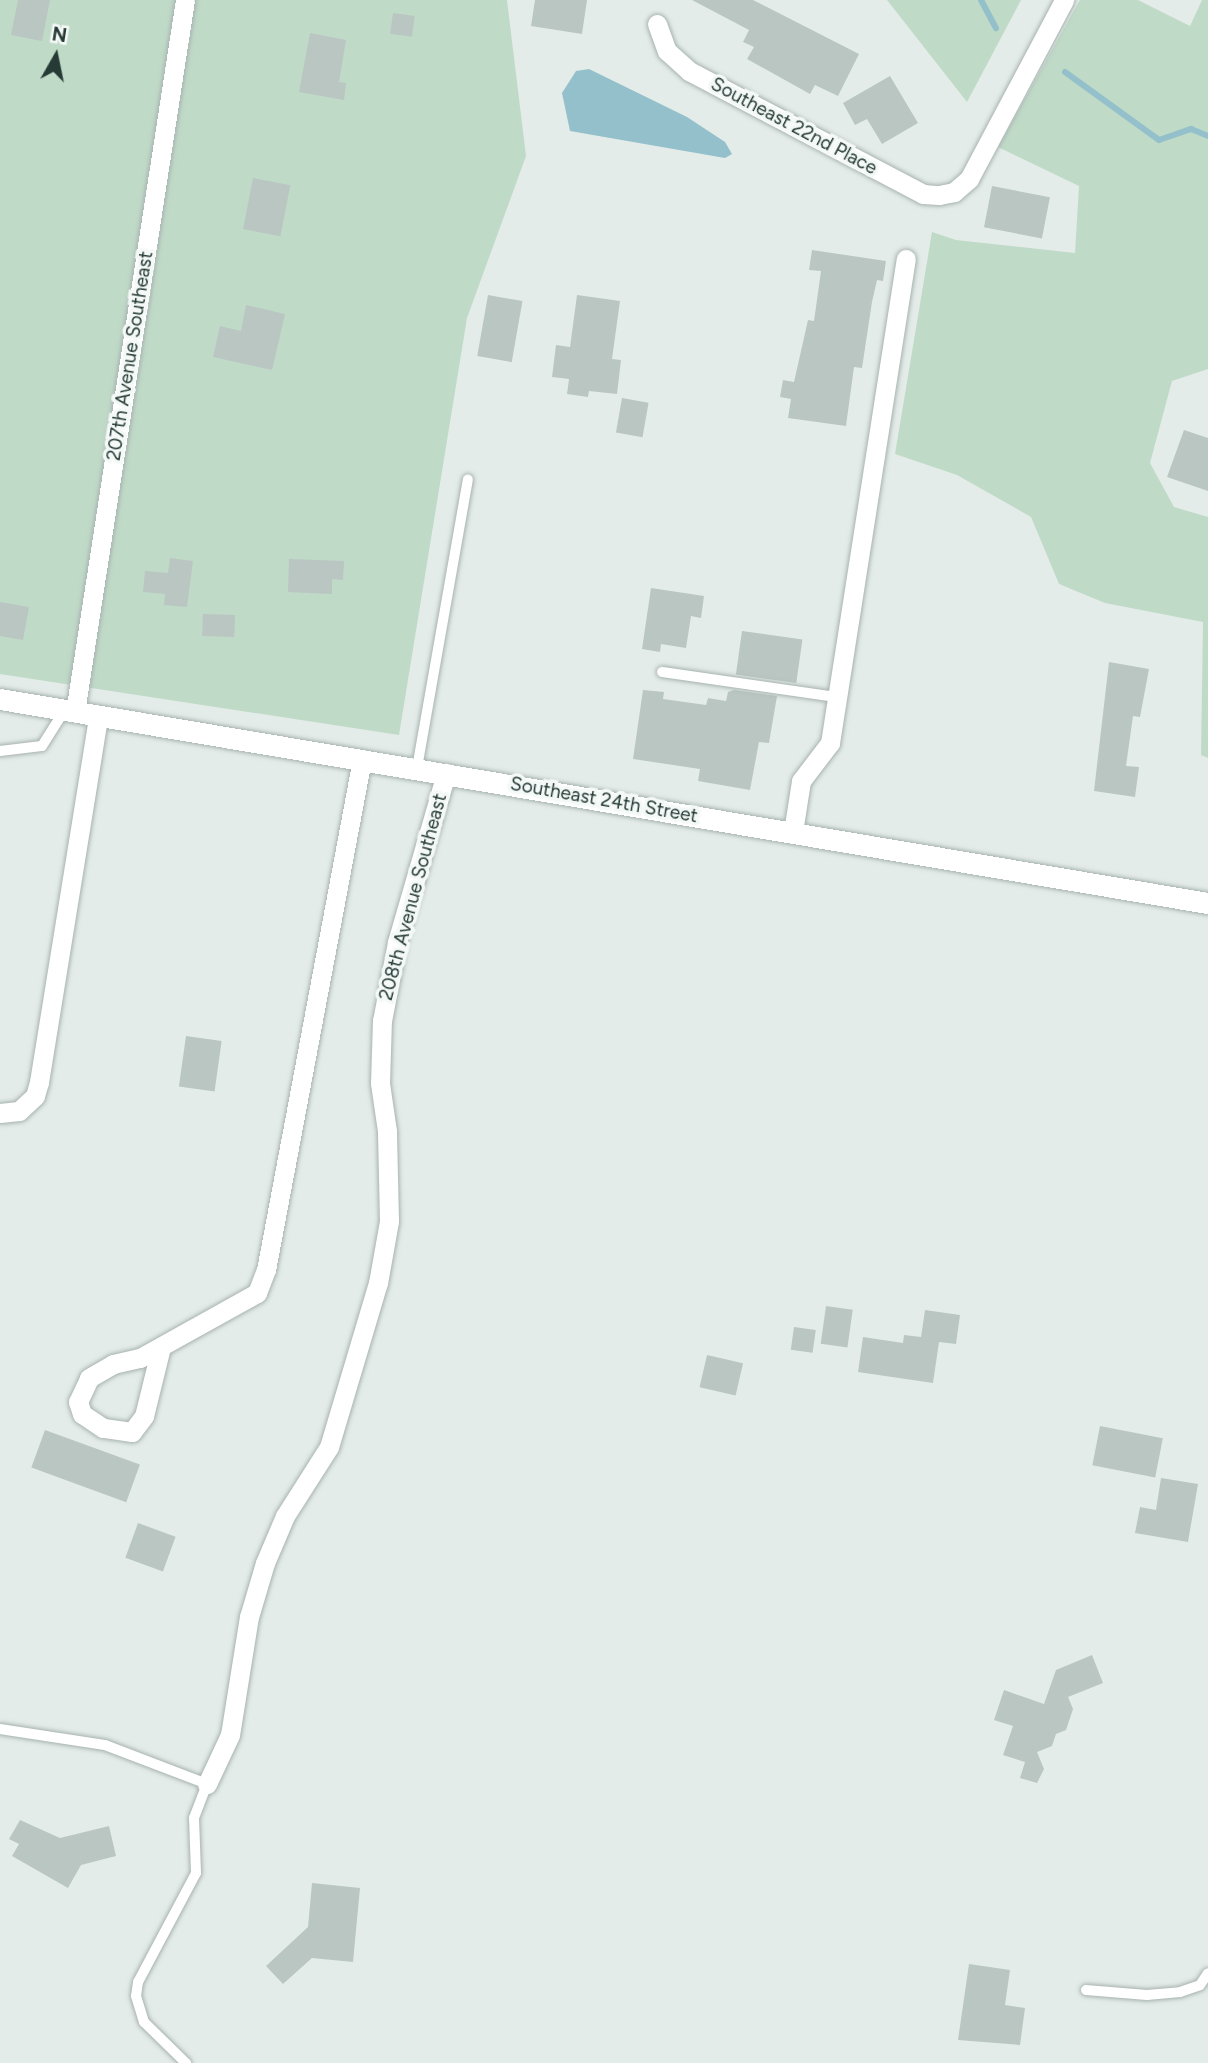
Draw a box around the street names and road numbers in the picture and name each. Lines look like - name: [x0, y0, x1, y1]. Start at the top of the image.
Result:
- street label: Southeast 22nd Place: [707, 72, 881, 180]
- street label: 207th Avenue Southeast: [102, 250, 158, 462]
- street label: Southeast 24th Street: [508, 772, 700, 828]
- street label: 208th Avenue Southeast: [374, 791, 452, 1003]

